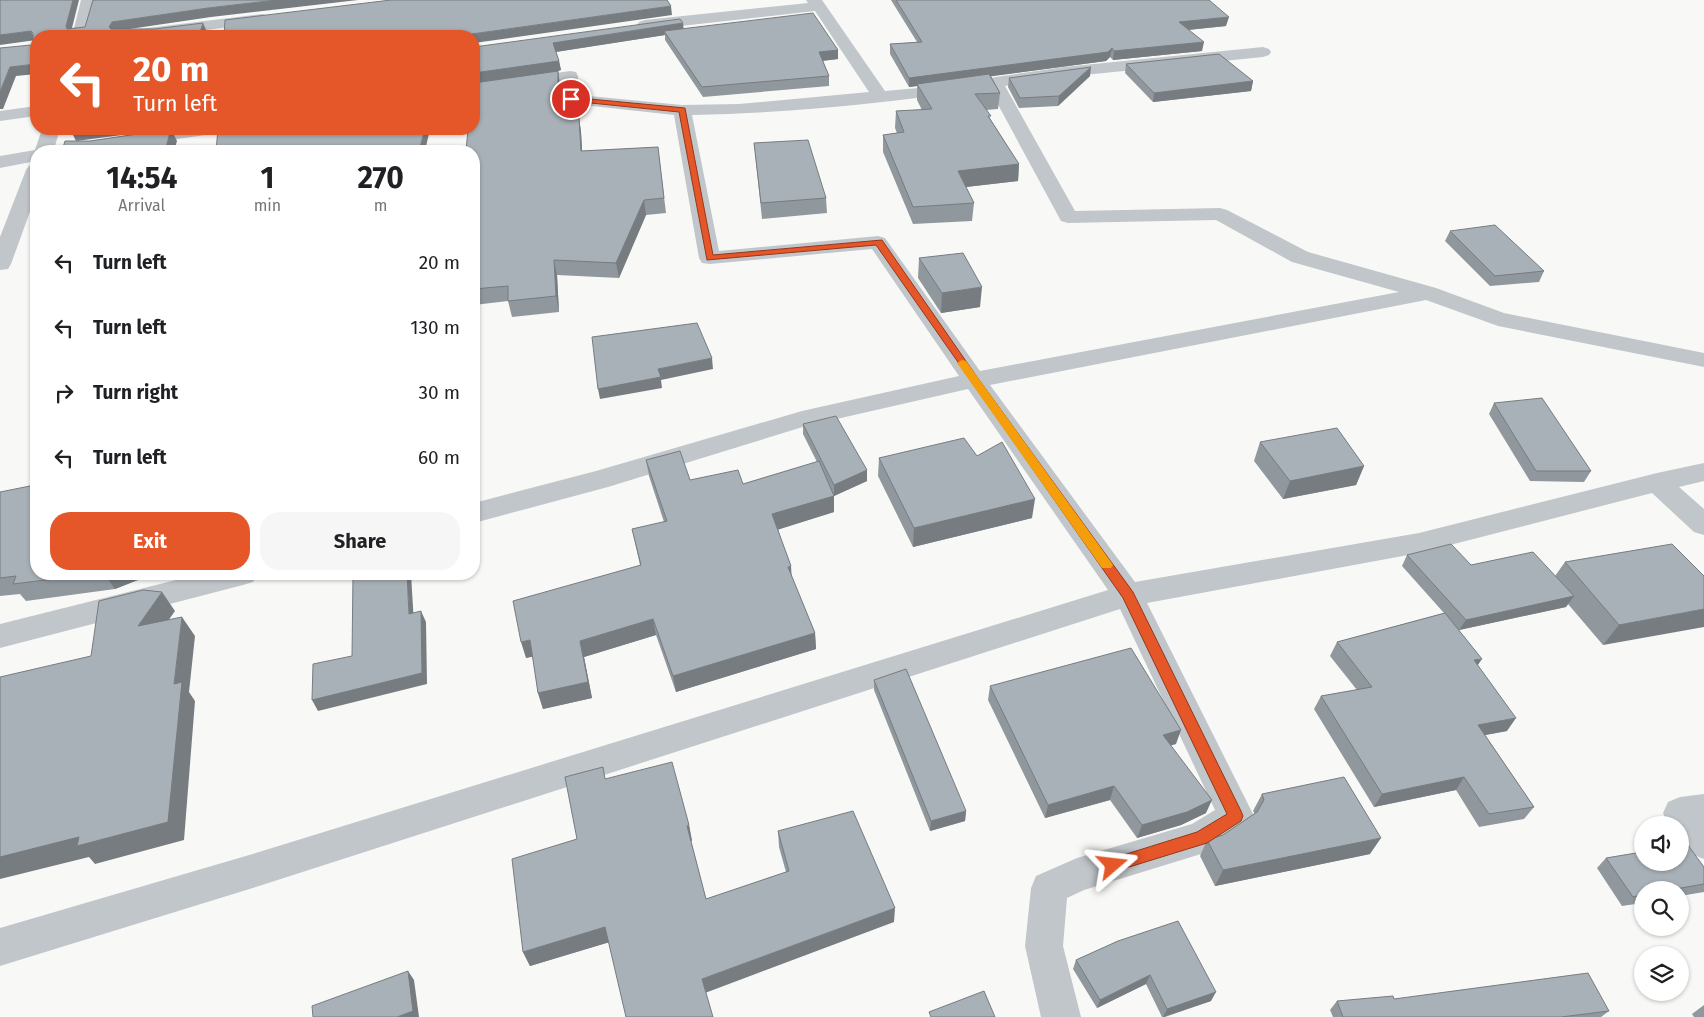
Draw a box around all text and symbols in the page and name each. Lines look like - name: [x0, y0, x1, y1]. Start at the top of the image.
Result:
- text: 20 m: [133, 48, 209, 90]
- icon: left: [50, 50, 115, 115]
- pin: [550, 78, 592, 120]
- icon: arrive: [557, 85, 585, 113]
- text: Turn left: [133, 90, 217, 117]
- text: 14:54: [106, 160, 177, 196]
- text: 1: [260, 160, 274, 196]
- text: 270: [357, 160, 404, 196]
- text: Arrival: [118, 196, 165, 215]
- text: min: [254, 196, 281, 215]
- text: m: [374, 196, 387, 215]
- icon: left: [50, 249, 78, 277]
- text: Turn left: [93, 251, 167, 274]
- text: 20 m: [419, 251, 460, 274]
- icon: left: [50, 314, 78, 342]
- text: Turn left: [93, 316, 167, 339]
- text: 130 m: [410, 316, 460, 339]
- icon: right: [50, 379, 78, 407]
- text: Turn right: [93, 381, 178, 404]
- text: 30 m: [419, 381, 460, 404]
- icon: left: [50, 444, 78, 472]
- text: Turn left: [93, 446, 167, 469]
- text: 60 m: [418, 446, 460, 469]
- button: Exit: [50, 512, 250, 570]
- button: Share: [260, 512, 460, 570]
- map controls: [1634, 816, 1689, 1001]
- button: sound: [1634, 816, 1689, 871]
- position arrow: [1086, 838, 1138, 890]
- button: search: [1634, 881, 1689, 936]
- button: layers: [1634, 946, 1689, 1001]

